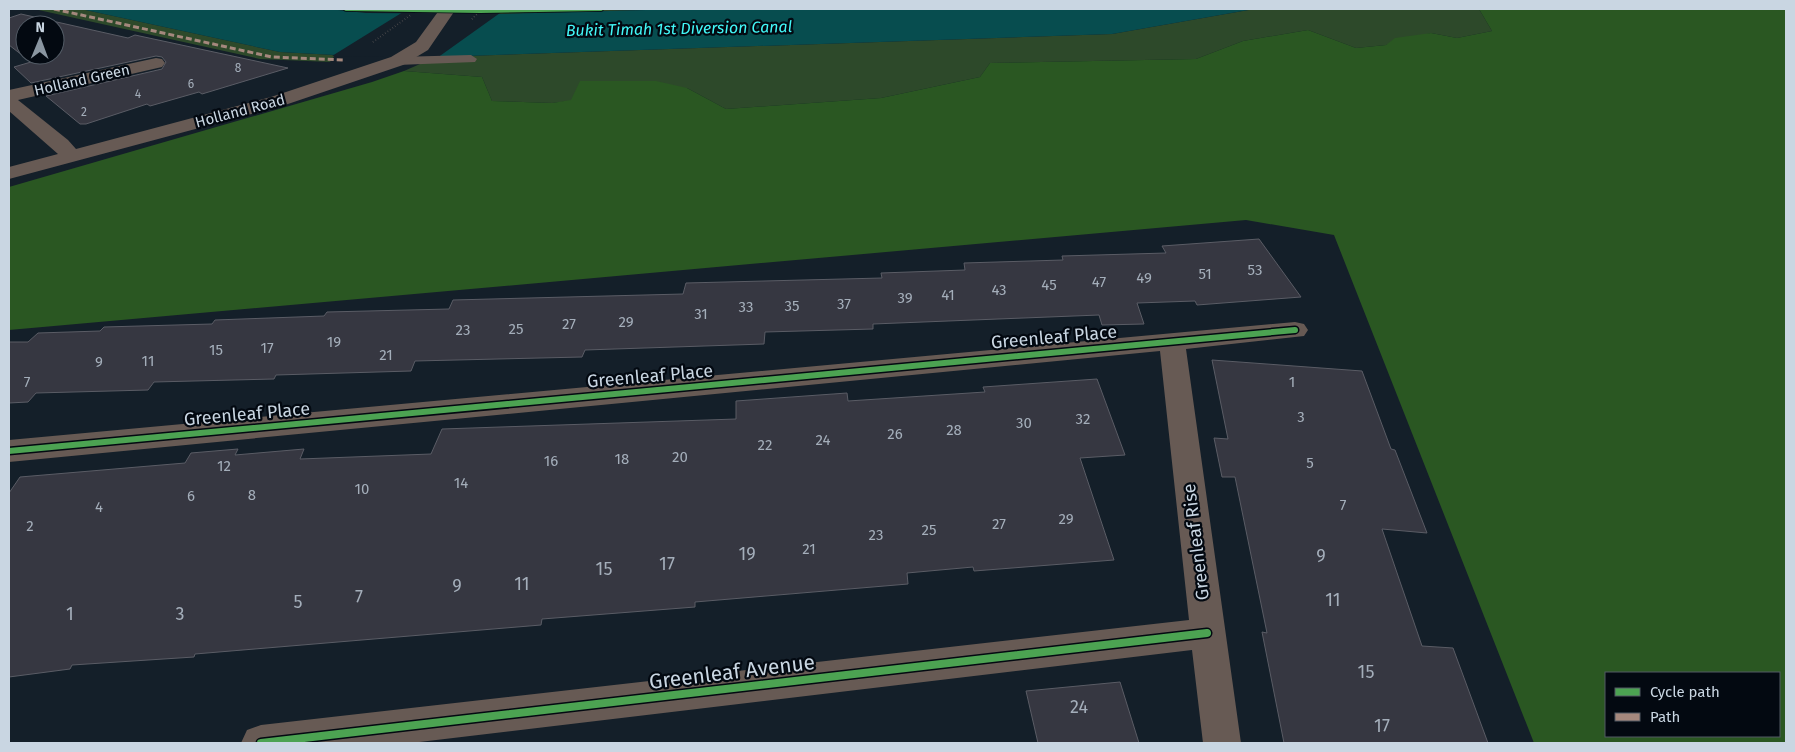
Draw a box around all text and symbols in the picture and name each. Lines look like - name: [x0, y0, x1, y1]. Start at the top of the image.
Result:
- north arrow: [15, 15, 65, 65]
- water label: Bukit Timah 1st Diversion Canal: [566, 17, 792, 40]
- text: N: [35, 19, 45, 36]
- street label: Holland Green: [32, 60, 132, 100]
- house number: 8: [235, 61, 242, 75]
- house number: 6: [188, 77, 194, 91]
- house number: 4: [135, 87, 142, 101]
- street label: Holland Road: [193, 90, 287, 132]
- house number: 2: [81, 105, 87, 119]
- house number: 53: [1248, 261, 1262, 279]
- house number: 51: [1198, 265, 1212, 283]
- house number: 49: [1136, 269, 1152, 287]
- house number: 47: [1092, 273, 1106, 291]
- house number: 45: [1041, 276, 1057, 294]
- house number: 43: [991, 281, 1007, 299]
- house number: 41: [941, 286, 955, 304]
- house number: 39: [897, 289, 913, 307]
- house number: 37: [837, 295, 851, 313]
- house number: 35: [784, 297, 800, 315]
- house number: 33: [739, 298, 753, 316]
- house number: 31: [694, 305, 708, 323]
- house number: 29: [618, 313, 634, 331]
- house number: 27: [562, 315, 576, 333]
- house number: 25: [509, 320, 523, 338]
- house number: 23: [456, 321, 470, 339]
- street label: Greenleaf Place: [990, 321, 1118, 353]
- house number: 19: [327, 333, 341, 351]
- house number: 17: [260, 339, 274, 357]
- house number: 15: [209, 341, 223, 359]
- house number: 21: [379, 346, 393, 364]
- house number: 11: [142, 352, 154, 370]
- house number: 9: [95, 353, 103, 371]
- street label: Greenleaf Place: [586, 360, 714, 392]
- house number: 7: [24, 373, 31, 391]
- house number: 1: [1289, 373, 1295, 391]
- street label: Greenleaf Place: [183, 398, 311, 430]
- house number: 3: [1297, 408, 1305, 426]
- house number: 32: [1076, 410, 1090, 428]
- house number: 30: [1016, 414, 1032, 432]
- house number: 28: [946, 421, 962, 439]
- house number: 26: [887, 425, 903, 443]
- house number: 24: [815, 431, 831, 449]
- house number: 22: [758, 436, 772, 454]
- house number: 20: [672, 448, 688, 466]
- house number: 18: [615, 450, 629, 468]
- house number: 16: [544, 452, 558, 470]
- house number: 5: [1306, 454, 1314, 472]
- house number: 12: [217, 457, 231, 475]
- house number: 14: [454, 474, 468, 492]
- house number: 10: [355, 480, 369, 498]
- street label: Greenleaf Rise: [1178, 482, 1214, 602]
- house number: 8: [248, 486, 256, 504]
- house number: 6: [187, 487, 195, 505]
- house number: 7: [1340, 496, 1347, 514]
- house number: 4: [95, 498, 103, 516]
- house number: 29: [1058, 510, 1074, 528]
- house number: 27: [992, 515, 1006, 533]
- house number: 2: [26, 517, 34, 535]
- house number: 25: [922, 521, 936, 539]
- house number: 23: [869, 526, 883, 544]
- house number: 21: [802, 540, 816, 558]
- house number: 19: [738, 543, 756, 565]
- house number: 9: [1316, 545, 1326, 567]
- house number: 17: [659, 553, 675, 575]
- house number: 15: [596, 558, 612, 580]
- house number: 11: [514, 573, 530, 595]
- house number: 9: [452, 575, 462, 597]
- house number: 7: [355, 586, 363, 608]
- house number: 11: [1325, 589, 1341, 611]
- house number: 5: [293, 591, 303, 613]
- house number: 1: [66, 603, 74, 625]
- house number: 3: [176, 603, 184, 625]
- street label: Greenleaf Avenue: [648, 649, 816, 695]
- house number: 15: [1358, 661, 1374, 683]
- legend: [1605, 672, 1780, 737]
- text: Cycle path: [1650, 683, 1720, 701]
- house number: 24: [1070, 696, 1088, 718]
- text: Path: [1650, 708, 1680, 726]
- house number: 17: [1374, 715, 1390, 737]

